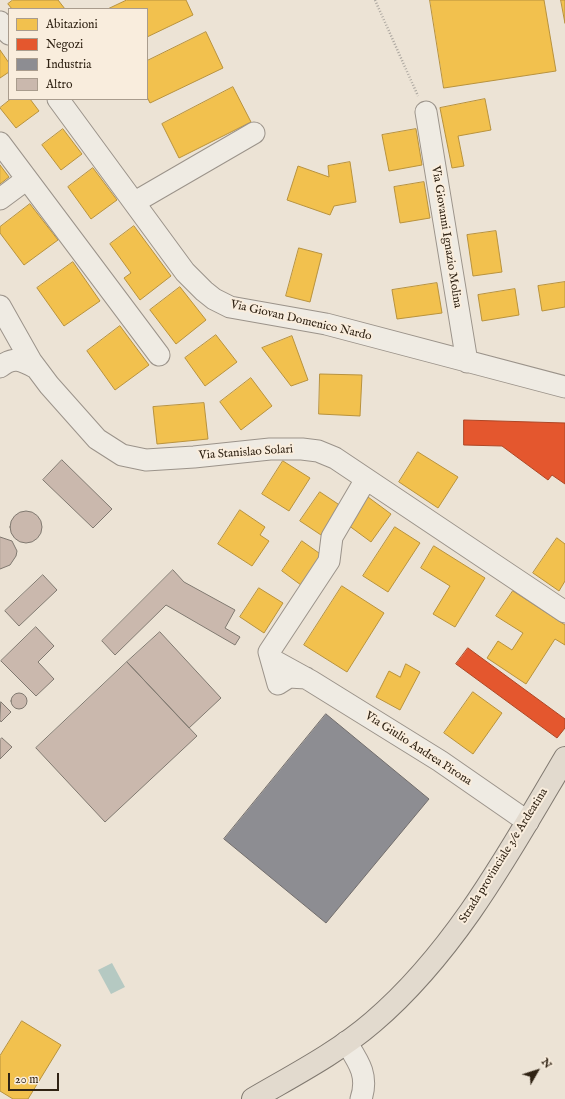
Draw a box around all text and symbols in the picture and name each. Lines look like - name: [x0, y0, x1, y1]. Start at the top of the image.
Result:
- legend: [8, 8, 148, 100]
- text: Abitazioni: [46, 17, 98, 32]
- text: Negozi: [46, 37, 83, 52]
- text: Industria: [46, 57, 91, 72]
- text: Altro: [46, 77, 72, 92]
- street label: Via Giovanni Ignazio Molina: [428, 165, 464, 309]
- street label: Via Giovan Domenico Nardo: [229, 298, 373, 344]
- street label: Via Stanislao Solari: [198, 443, 294, 463]
- street label: Via Giulio Andrea Pirona: [362, 709, 474, 789]
- street label: Strada provinciale 3/e Ardeatina: [456, 786, 552, 926]
- north arrow: [517, 1051, 557, 1091]
- text: N: [538, 1055, 555, 1072]
- scale bar: [10, 1065, 61, 1091]
- text: 20 m: [15, 1072, 38, 1087]

